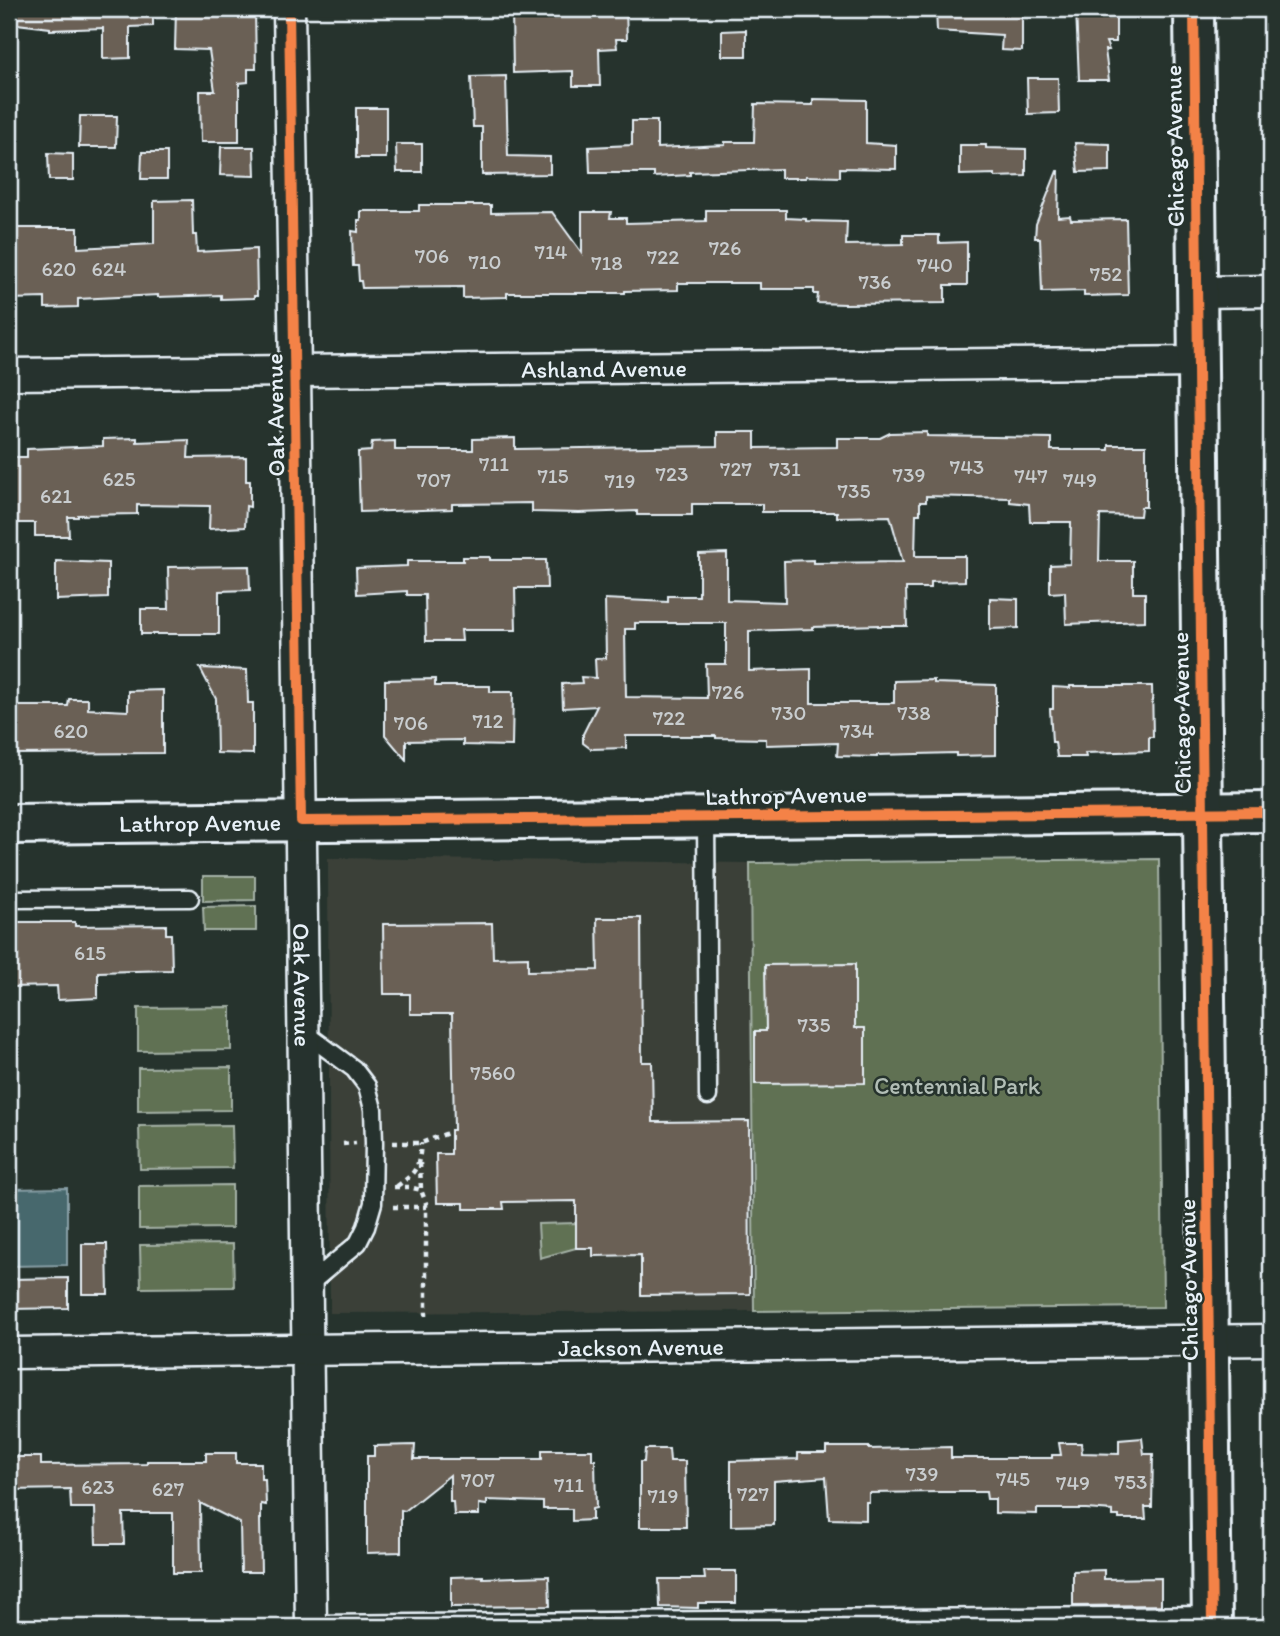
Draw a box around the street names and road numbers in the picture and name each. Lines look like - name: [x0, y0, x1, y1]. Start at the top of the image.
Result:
- street label: Chicago Avenue: [1158, 65, 1190, 227]
- street label: Oak Avenue: [259, 353, 291, 477]
- street label: Ashland Avenue: [521, 353, 687, 383]
- street label: Chicago Avenue: [1165, 632, 1197, 794]
- street label: Lathrop Avenue: [705, 779, 867, 811]
- street label: Lathrop Avenue: [119, 807, 281, 837]
- street label: Oak Avenue: [288, 923, 318, 1047]
- street label: Chicago Avenue: [1172, 1199, 1204, 1361]
- street label: Jackson Avenue: [558, 1331, 724, 1362]

